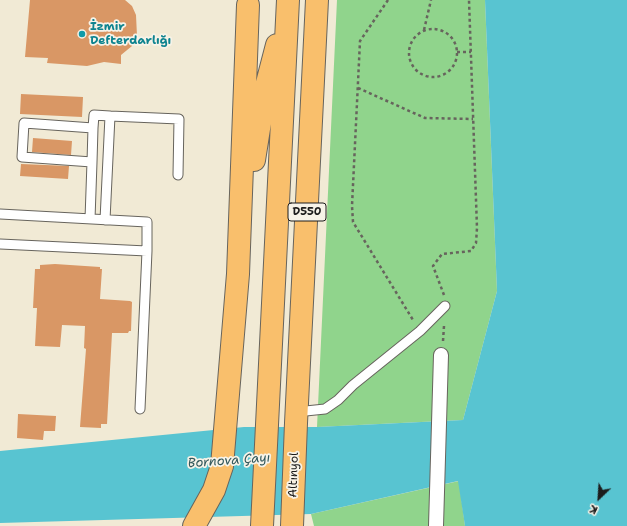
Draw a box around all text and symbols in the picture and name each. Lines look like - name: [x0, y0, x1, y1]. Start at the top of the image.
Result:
- place label: İzmir Defterdarlığı: [90, 20, 171, 48]
- marker: İzmir Defterdarlığı: [77, 29, 87, 39]
- road number: D550: [288, 203, 326, 221]
- water label: Bornova Çayı: [187, 450, 271, 472]
- street label: Altınyol: [286, 452, 302, 498]
- north arrow: [579, 478, 619, 518]
- text: K: [587, 501, 600, 518]

